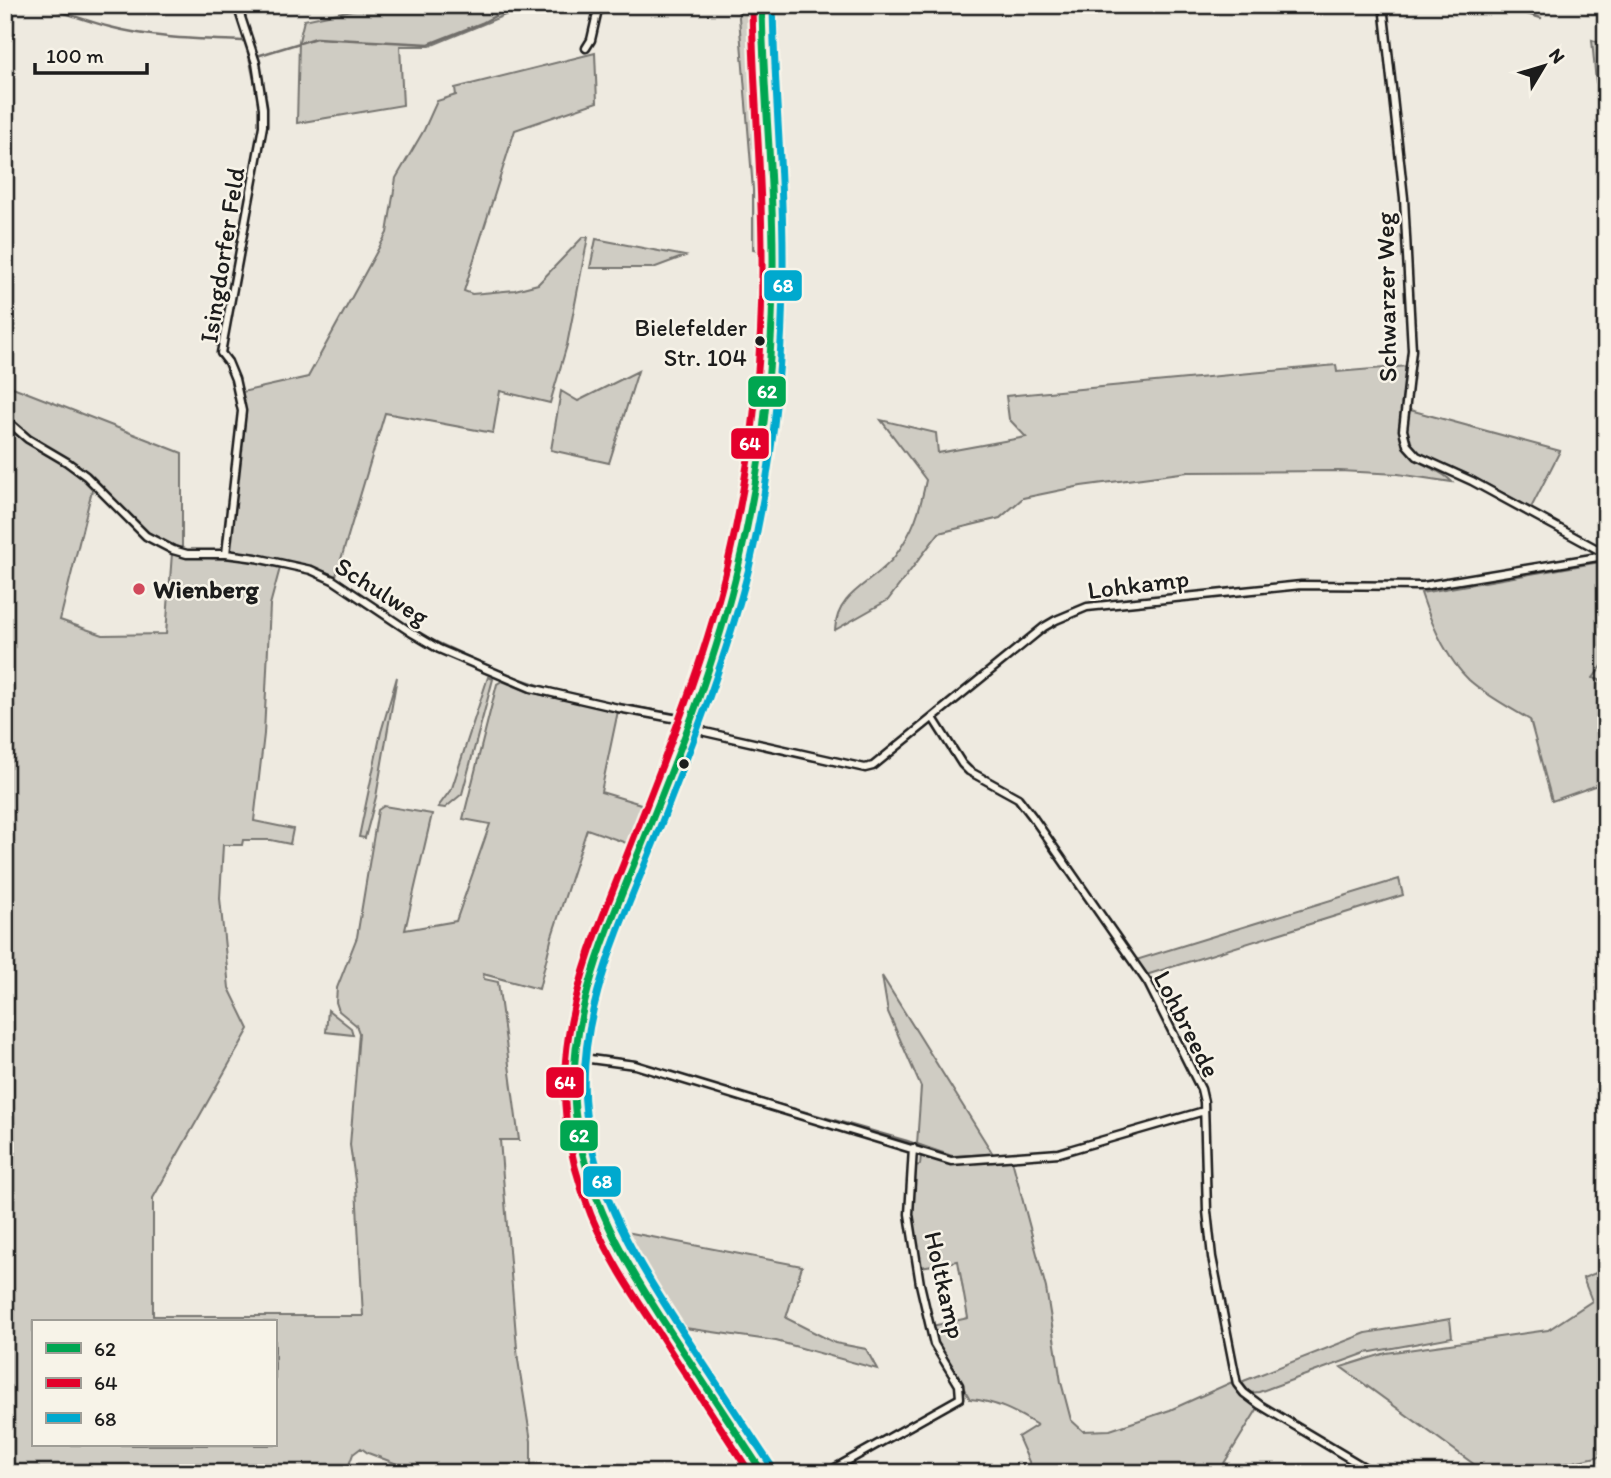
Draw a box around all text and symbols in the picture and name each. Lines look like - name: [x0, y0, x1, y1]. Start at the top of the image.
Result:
- scale bar: [35, 32, 147, 76]
- north arrow: [1510, 32, 1580, 102]
- text: 100 m: [46, 43, 104, 68]
- text: N: [1544, 44, 1570, 68]
- street label: Isingdorfer Feld: [192, 165, 252, 345]
- street label: Schwarzer Weg: [1369, 211, 1403, 382]
- line badge: 68: [763, 269, 803, 302]
- text: 68: [773, 274, 794, 297]
- place label: Bielefelder Str. 104: [635, 313, 747, 372]
- marker: Bielefelder Str. 104: [753, 334, 767, 348]
- line badge: 62: [747, 375, 787, 408]
- text: 62: [757, 380, 777, 403]
- line badge: 64: [730, 427, 770, 460]
- text: 64: [739, 432, 761, 455]
- street label: Schulweg: [329, 550, 436, 633]
- street label: Lohkamp: [1085, 562, 1191, 606]
- place label: Wienberg: [153, 573, 259, 605]
- marker: Wienberg: [131, 581, 147, 597]
- unlabelled marker: [677, 757, 691, 771]
- street label: Lohbreede: [1146, 965, 1228, 1083]
- line badge: 64: [545, 1066, 585, 1099]
- text: 64: [554, 1071, 576, 1094]
- line badge: 62: [559, 1119, 599, 1152]
- text: 62: [569, 1124, 589, 1147]
- line badge: 68: [582, 1165, 622, 1198]
- text: 68: [592, 1170, 613, 1193]
- street label: Holtkamp: [917, 1228, 973, 1342]
- legend: [32, 1320, 276, 1446]
- text: 62: [94, 1336, 116, 1361]
- text: 64: [94, 1370, 118, 1395]
- text: 68: [94, 1406, 117, 1431]

